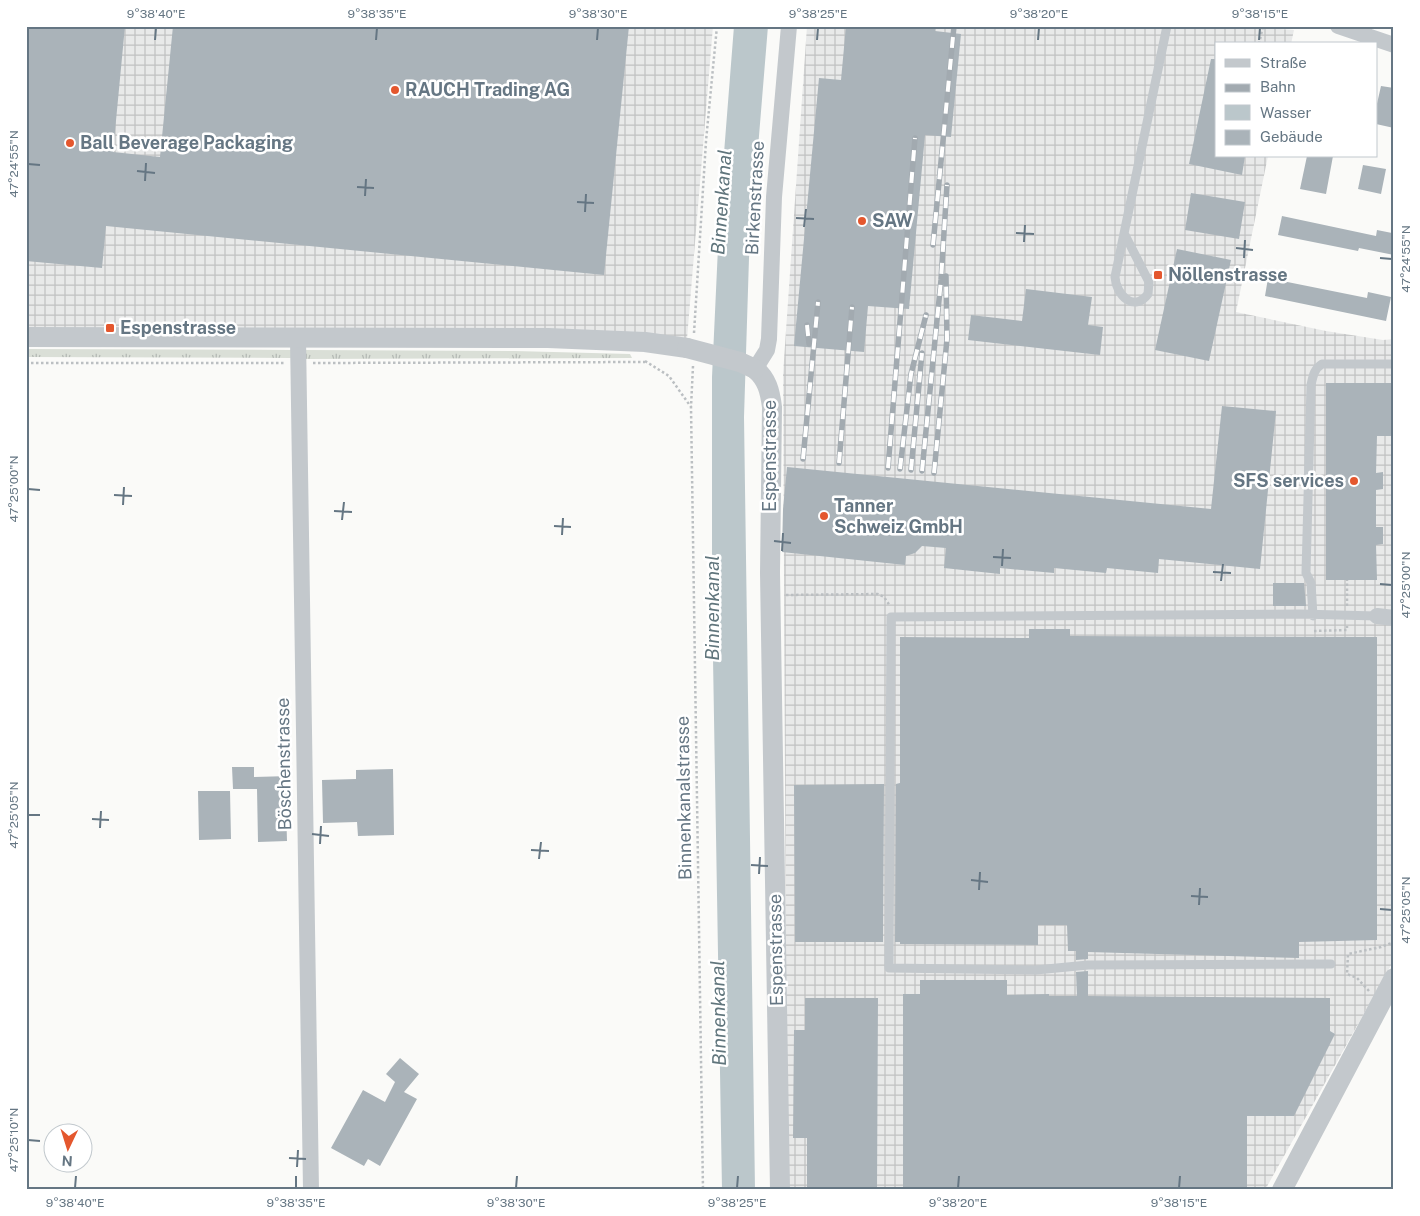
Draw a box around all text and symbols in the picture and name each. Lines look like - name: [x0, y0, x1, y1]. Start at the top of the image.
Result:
- text: 9°38'40"E: [127, 7, 185, 21]
- text: 9°38'35"E: [347, 7, 407, 21]
- text: 9°38'30"E: [569, 7, 627, 21]
- text: 9°38'25"E: [789, 7, 847, 21]
- text: 9°38'20"E: [1010, 7, 1068, 21]
- text: 9°38'15"E: [1232, 7, 1288, 21]
- legend: [1215, 42, 1378, 158]
- text: Straße: [1260, 54, 1307, 71]
- text: Bahn: [1260, 78, 1296, 95]
- place label: RAUCH Trading AG: [405, 79, 570, 100]
- marker: RAUCH Trading AG: [389, 84, 401, 96]
- text: Wasser: [1260, 104, 1312, 121]
- text: Gebäude: [1260, 128, 1323, 145]
- text: 47°24'55"N: [7, 130, 21, 198]
- place label: Ball Beverage Packaging: [80, 132, 293, 153]
- marker: Ball Beverage Packaging: [64, 137, 76, 149]
- street label: Birkenstrasse: [741, 140, 768, 256]
- water label: Binnenkanal: [706, 149, 736, 255]
- place label: SAW: [872, 210, 913, 231]
- marker: SAW: [856, 215, 868, 227]
- text: 47°24'55"N: [1399, 225, 1413, 293]
- place label: Nöllenstrasse: [1168, 264, 1288, 285]
- marker: Nöllenstrasse: [1152, 269, 1164, 281]
- place label: Espenstrasse: [120, 317, 236, 338]
- marker: Espenstrasse: [104, 322, 116, 334]
- street label: Espenstrasse: [759, 400, 780, 512]
- text: 47°25'00"N: [7, 456, 21, 522]
- place label: SFS services: [1233, 470, 1344, 491]
- marker: SFS services: [1348, 475, 1360, 487]
- place label: Tanner Schweiz GmbH: [834, 495, 963, 537]
- marker: Tanner Schweiz GmbH: [818, 510, 830, 522]
- text: 47°25'00"N: [1399, 552, 1413, 618]
- water label: Binnenkanal: [701, 555, 723, 661]
- street label: Böschenstrasse: [272, 697, 295, 831]
- street label: Binnenkanalstrasse: [672, 716, 695, 880]
- text: 47°25'05"N: [7, 781, 21, 849]
- text: 47°25'05"N: [1399, 876, 1413, 944]
- street label: Espenstrasse: [764, 894, 787, 1006]
- water label: Binnenkanal: [706, 960, 730, 1066]
- text: 47°25'10"N: [7, 1108, 21, 1172]
- north arrow: [42, 1124, 92, 1174]
- text: N: [61, 1153, 73, 1169]
- text: 9°38'40"E: [46, 1196, 104, 1210]
- text: 9°38'35"E: [266, 1196, 326, 1210]
- text: 9°38'30"E: [487, 1196, 545, 1210]
- text: 9°38'25"E: [708, 1196, 766, 1210]
- text: 9°38'20"E: [929, 1196, 987, 1210]
- text: 9°38'15"E: [1151, 1196, 1207, 1210]

